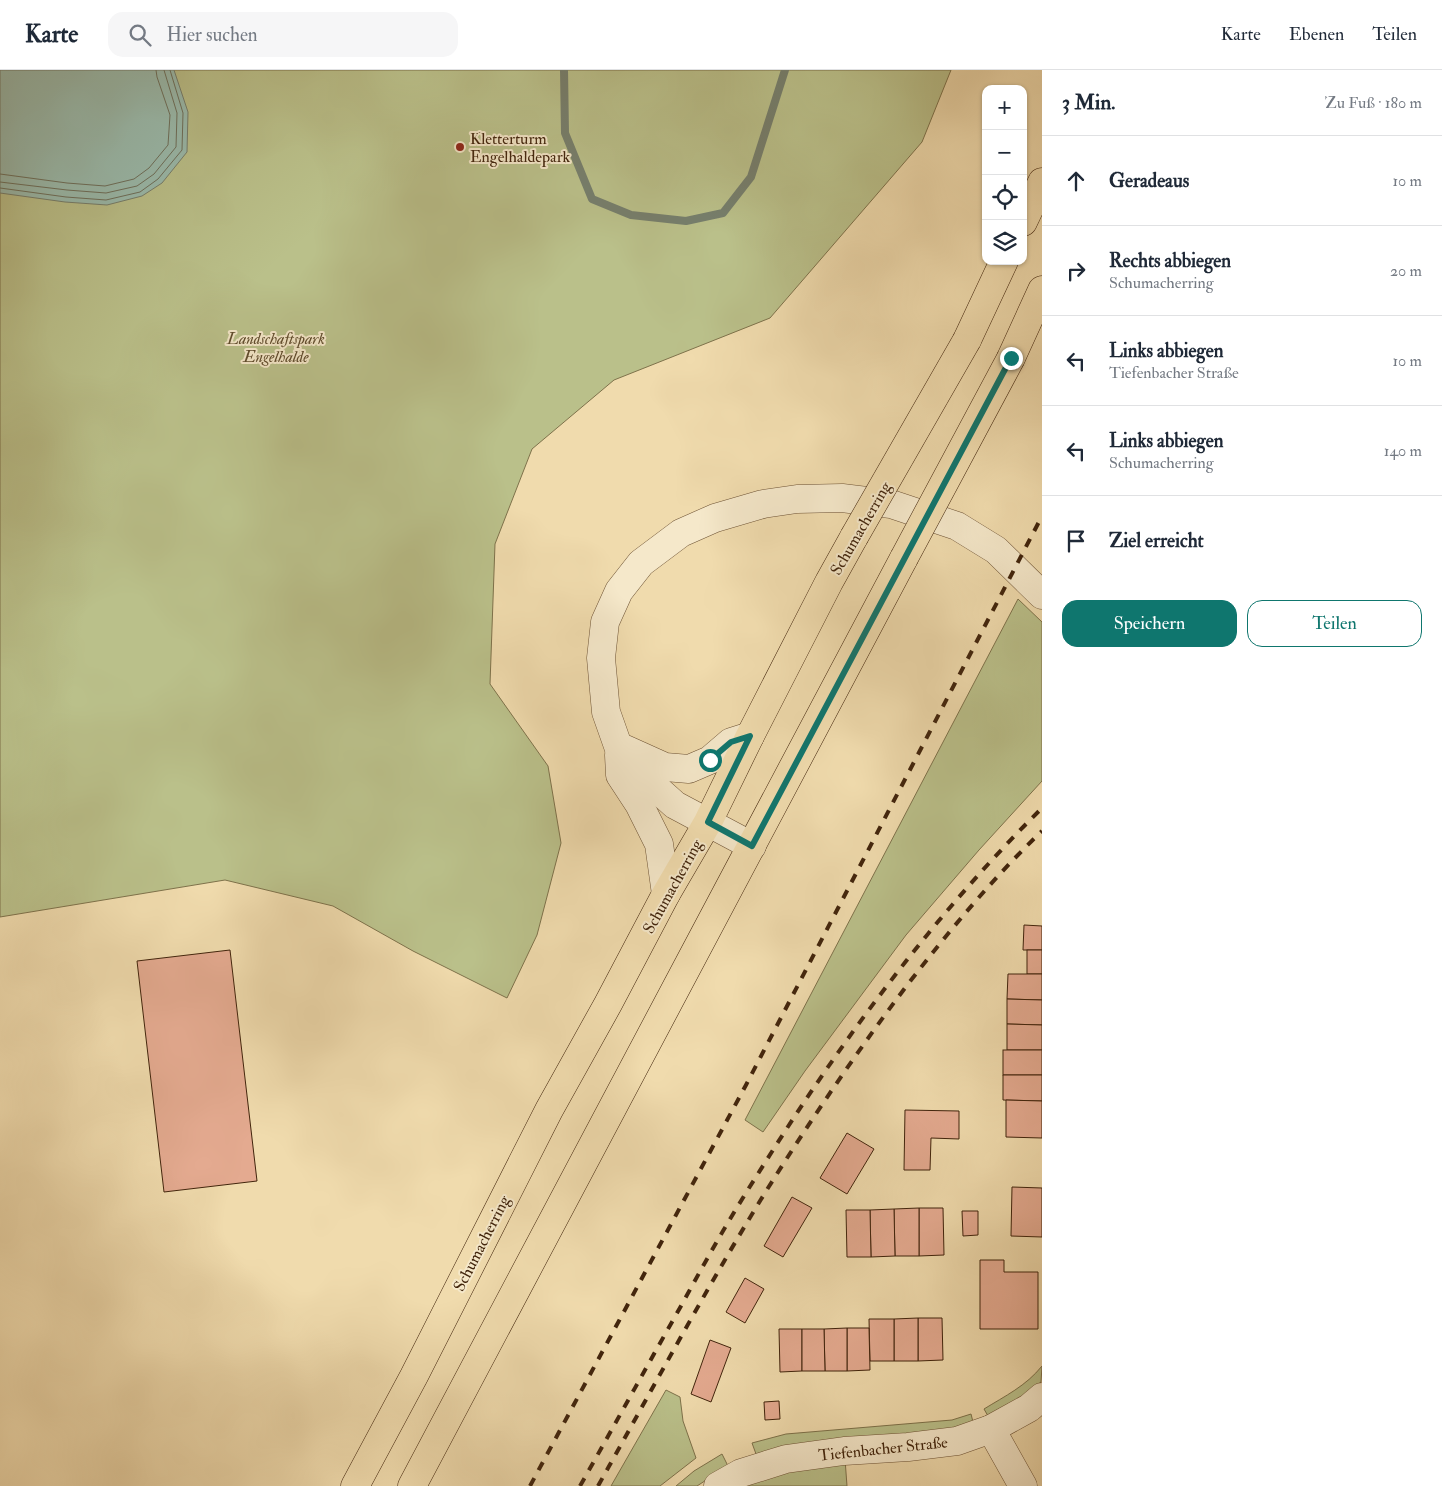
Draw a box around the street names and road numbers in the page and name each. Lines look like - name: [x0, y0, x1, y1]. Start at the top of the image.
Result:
- street label: Schumacherring: [826, 477, 896, 579]
- street label: Schumacherring: [639, 835, 708, 937]
- street label: Schumacherring: [449, 1191, 515, 1295]
- street label: Tiefenbacher Straße: [818, 1432, 949, 1466]

